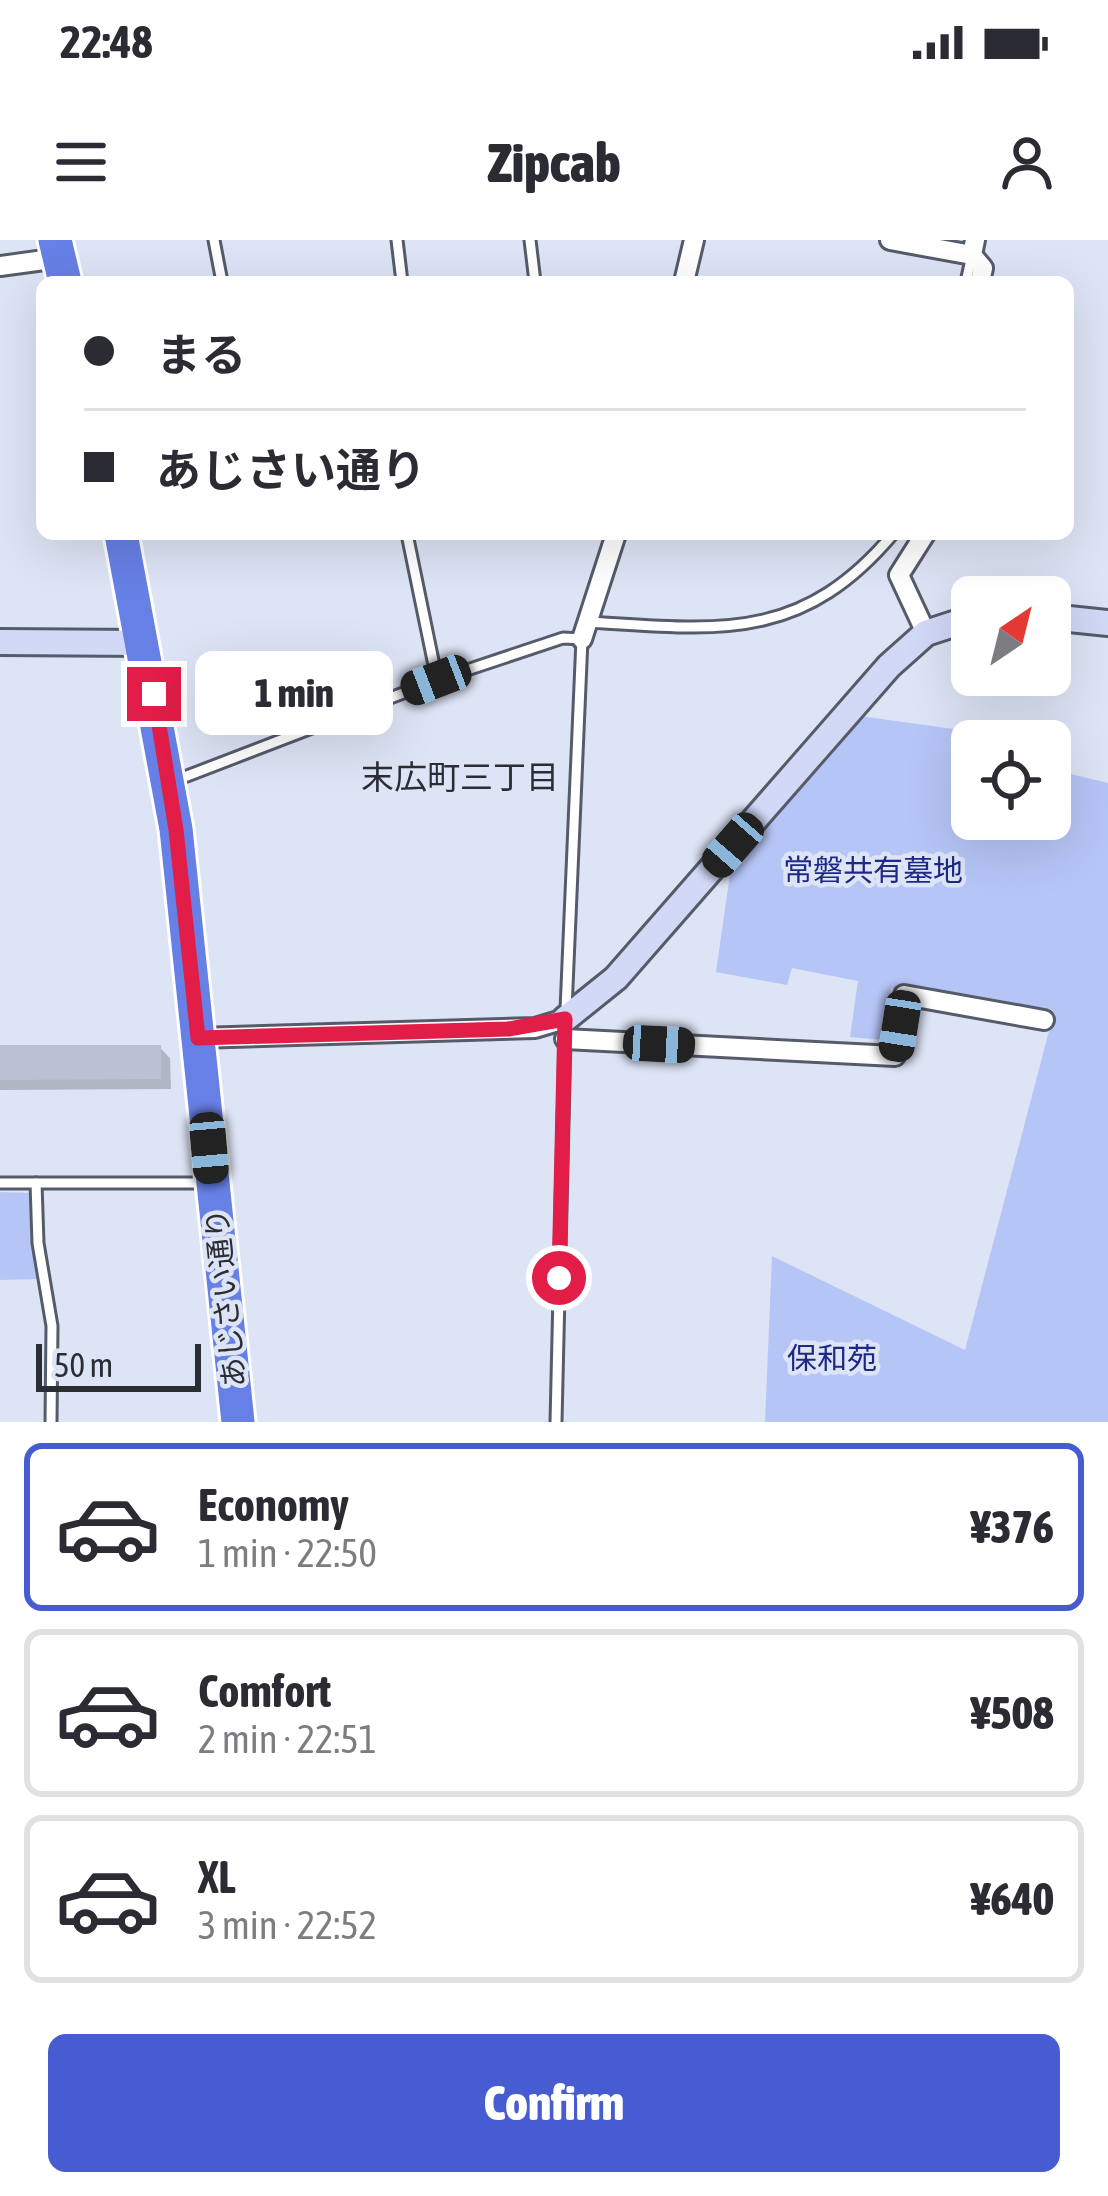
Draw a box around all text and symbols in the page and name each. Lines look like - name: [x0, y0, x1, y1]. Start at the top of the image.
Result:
- text: 22:48: [60, 16, 153, 68]
- icon: menu: [48, 129, 114, 195]
- icon: person: [994, 129, 1060, 195]
- text: Zipcab: [487, 132, 621, 193]
- text: まる: [156, 329, 246, 381]
- text: あじさい通り: [156, 444, 426, 496]
- north arrow: [951, 576, 1071, 696]
- map controls: [951, 576, 1071, 840]
- car: [396, 650, 476, 710]
- callout: 1 min: [196, 652, 394, 736]
- route end: [127, 667, 181, 721]
- text: 1 min: [254, 671, 334, 715]
- button: locate: [951, 720, 1071, 840]
- district label: 末広町三丁目: [361, 758, 559, 796]
- car: [696, 806, 770, 884]
- park label: 常磐共有墓地: [783, 853, 963, 887]
- car: [877, 988, 923, 1064]
- car: [622, 1024, 696, 1064]
- car: [188, 1111, 230, 1185]
- street label: あじさい通り: [199, 1207, 251, 1389]
- route start: [532, 1251, 586, 1305]
- scale bar: [36, 1338, 201, 1391]
- park label: 保和苑: [787, 1341, 877, 1375]
- text: 50 m: [54, 1346, 113, 1384]
- icon: car: [54, 1473, 162, 1581]
- text: Economy: [198, 1479, 349, 1531]
- text: ¥376: [971, 1501, 1054, 1553]
- text: 1 min · 22:50: [198, 1531, 377, 1575]
- icon: car: [54, 1659, 162, 1767]
- text: Comfort: [198, 1665, 331, 1717]
- text: ¥508: [971, 1687, 1054, 1739]
- text: 2 min · 22:51: [198, 1717, 377, 1761]
- icon: car: [54, 1845, 162, 1953]
- text: XL: [198, 1851, 236, 1903]
- text: ¥640: [971, 1873, 1054, 1925]
- text: 3 min · 22:52: [198, 1903, 377, 1947]
- button: Confirm: [48, 2034, 1060, 2172]

